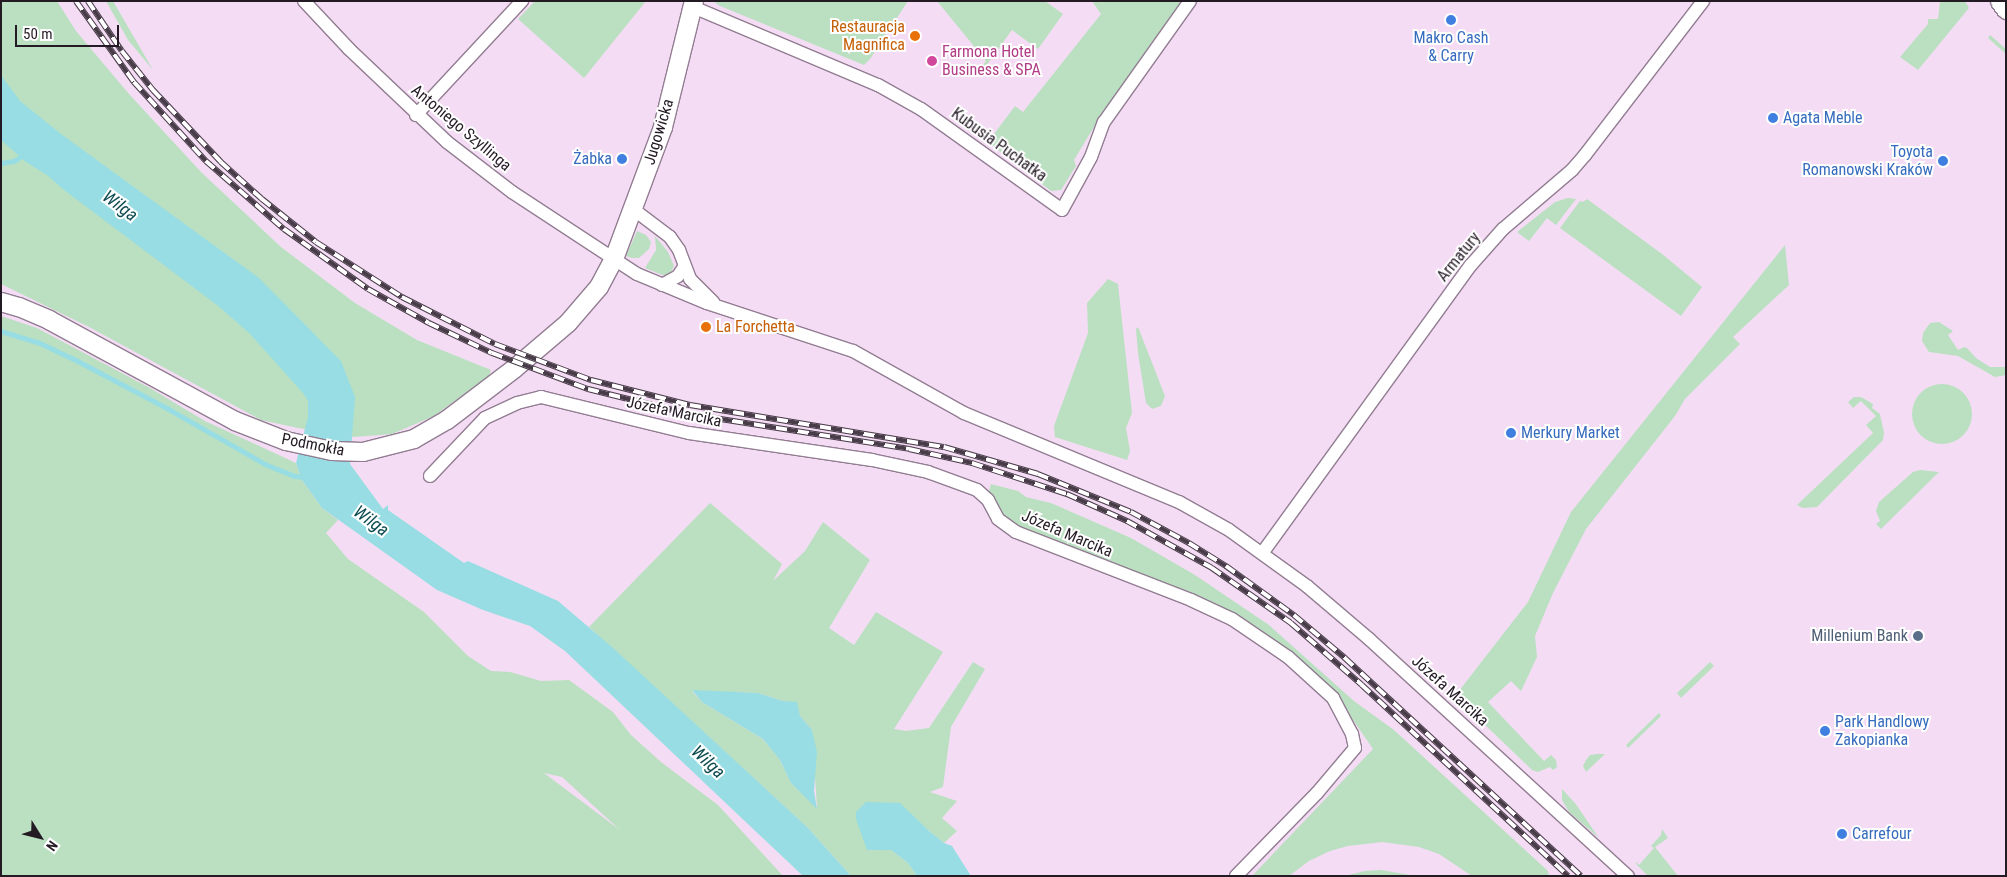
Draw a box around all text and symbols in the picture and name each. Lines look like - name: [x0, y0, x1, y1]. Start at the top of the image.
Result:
- marker: Makro Cash & Carry: [1445, 14, 1457, 26]
- scale bar: [18, 15, 121, 47]
- place label: Restauracja Magnifica: [831, 17, 905, 55]
- text: 50 m: [23, 25, 53, 43]
- place label: Makro Cash & Carry: [1413, 28, 1489, 66]
- marker: Restauracja Magnifica: [909, 30, 921, 42]
- place label: Farmona Hotel Business & SPA: [942, 42, 1041, 80]
- marker: Farmona Hotel Business & SPA: [926, 55, 938, 67]
- street label: Antoniego Szyllinga: [407, 81, 515, 175]
- street label: Jugowicka: [640, 97, 678, 167]
- street label: Kubusia Puchatka: [948, 104, 1050, 186]
- place label: Agata Meble: [1783, 108, 1862, 128]
- marker: Agata Meble: [1767, 112, 1779, 124]
- place label: Toyota Romanowski Kraków: [1802, 142, 1933, 180]
- place label: Żabka: [573, 149, 612, 169]
- marker: Żabka: [616, 153, 628, 165]
- marker: Toyota Romanowski Kraków: [1937, 155, 1949, 167]
- water label: Wilga: [98, 186, 142, 226]
- street label: Armatury: [1433, 228, 1485, 286]
- place label: La Forchetta: [716, 317, 795, 337]
- marker: La Forchetta: [700, 321, 712, 333]
- street label: Józefa Marcika: [625, 393, 723, 431]
- place label: Merkury Market: [1521, 423, 1620, 443]
- marker: Merkury Market: [1505, 427, 1517, 439]
- street label: Podmokła: [280, 429, 346, 461]
- water label: Wilga: [349, 501, 393, 541]
- street label: Józefa Marcika: [1019, 506, 1115, 562]
- place label: Millenium Bank: [1811, 626, 1908, 646]
- marker: Millenium Bank: [1912, 630, 1924, 642]
- street label: Józefa Marcika: [1408, 651, 1492, 731]
- place label: Park Handlowy Zakopianka: [1835, 712, 1929, 750]
- marker: Park Handlowy Zakopianka: [1819, 725, 1831, 737]
- water label: Wilga: [687, 741, 729, 783]
- north arrow: [15, 812, 65, 862]
- place label: Carrefour: [1852, 824, 1912, 844]
- marker: Carrefour: [1836, 828, 1848, 840]
- text: N: [43, 838, 61, 854]

